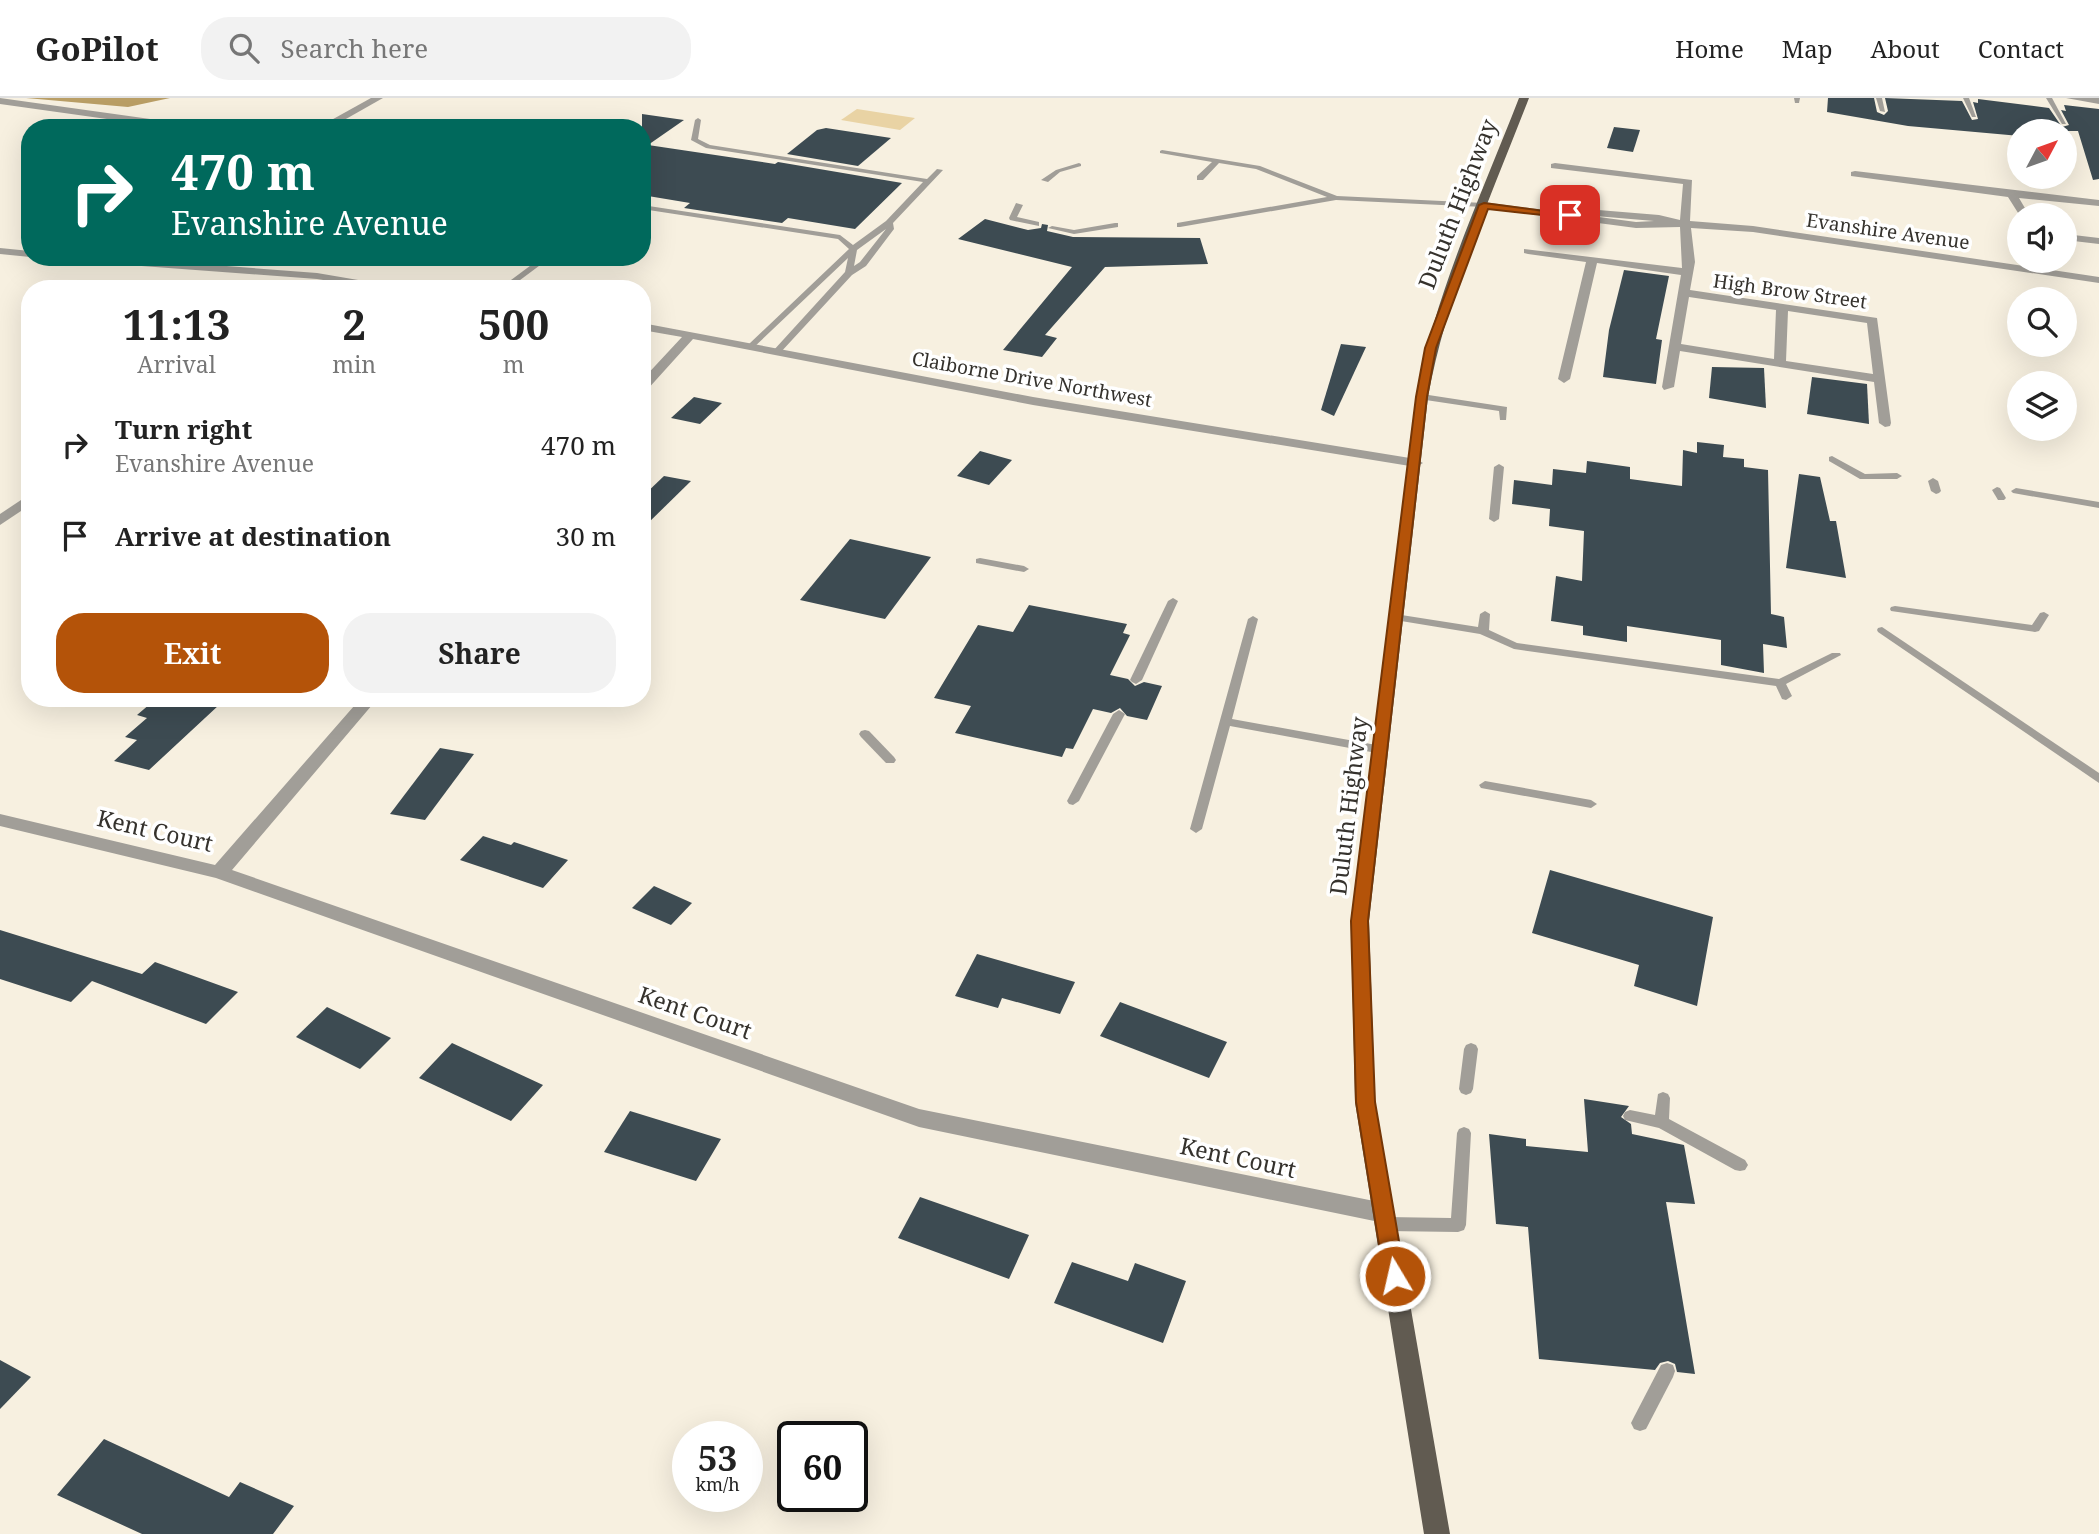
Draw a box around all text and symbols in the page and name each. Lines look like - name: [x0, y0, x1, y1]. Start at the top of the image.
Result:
- search box: [201, 17, 691, 80]
- text: GoPilot: [35, 26, 159, 71]
- icon: search: [225, 29, 263, 67]
- text: Search here: [281, 30, 428, 66]
- text: Home: [1675, 32, 1744, 65]
- text: Map: [1782, 32, 1833, 65]
- text: About: [1871, 32, 1940, 65]
- text: Contact: [1978, 32, 2064, 65]
- street label: Duluth Highway: [1410, 114, 1504, 293]
- north arrow: [2007, 119, 2077, 189]
- map controls: [2007, 119, 2077, 441]
- text: 470 m: [171, 138, 315, 204]
- icon: right: [56, 147, 147, 238]
- pin: [1540, 185, 1600, 245]
- icon: arrive: [1551, 196, 1589, 234]
- text: Evanshire Avenue: [171, 201, 448, 244]
- button: sound: [2007, 203, 2077, 273]
- street label: Evanshire Avenue: [1805, 207, 1971, 255]
- street label: High Brow Street: [1711, 267, 1869, 315]
- button: search: [2007, 287, 2077, 357]
- text: 11:13: [123, 295, 230, 352]
- text: 2: [342, 295, 366, 352]
- text: 500: [478, 295, 549, 352]
- street label: Claiborne Drive Northwest: [910, 345, 1154, 413]
- text: Arrival: [137, 348, 216, 380]
- text: min: [332, 348, 376, 380]
- text: m: [503, 348, 524, 380]
- button: layers: [2007, 371, 2077, 441]
- text: Turn right: [115, 411, 252, 447]
- icon: right: [56, 426, 94, 464]
- text: 470 m: [541, 427, 616, 463]
- text: Evanshire Avenue: [115, 447, 314, 479]
- icon: arrive: [56, 517, 94, 555]
- text: Arrive at destination: [115, 518, 391, 554]
- text: 30 m: [556, 518, 616, 554]
- button: Exit: [56, 613, 329, 693]
- button: Share: [343, 613, 616, 693]
- street label: Duluth Highway: [1321, 715, 1375, 897]
- street label: Kent Court: [94, 801, 216, 859]
- street label: Kent Court: [634, 978, 756, 1046]
- street label: Kent Court: [1177, 1129, 1299, 1185]
- position arrow: [1358, 1239, 1432, 1313]
- speed limit sign: 60: [777, 1421, 868, 1512]
- text: 53: [698, 1434, 737, 1481]
- text: km/h: [695, 1472, 740, 1496]

